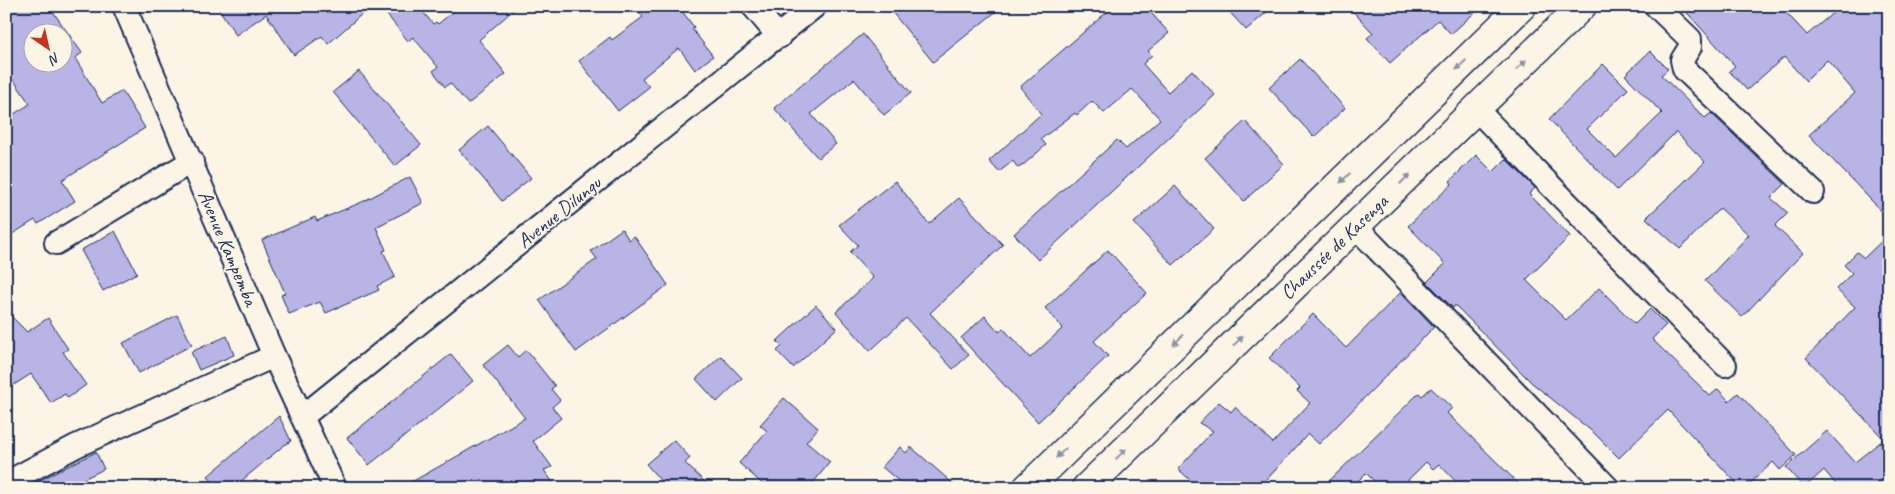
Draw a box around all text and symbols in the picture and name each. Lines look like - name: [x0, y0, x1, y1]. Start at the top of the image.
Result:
- north arrow: [22, 22, 72, 72]
- text: N: [45, 49, 63, 69]
- one-way arrow: [1456, 58, 1468, 70]
- one-way arrow: [1515, 59, 1527, 71]
- street label: Avenue Dilungu: [512, 170, 607, 253]
- one-way arrow: [1339, 172, 1351, 184]
- one-way arrow: [1398, 173, 1410, 185]
- street label: Avenue Kampemba: [192, 186, 264, 311]
- street label: Chaussée de Kasenga: [1275, 188, 1395, 305]
- one-way arrow: [1172, 333, 1184, 345]
- one-way arrow: [1231, 335, 1243, 347]
- one-way arrow: [1055, 447, 1067, 459]
- one-way arrow: [1115, 448, 1127, 460]

